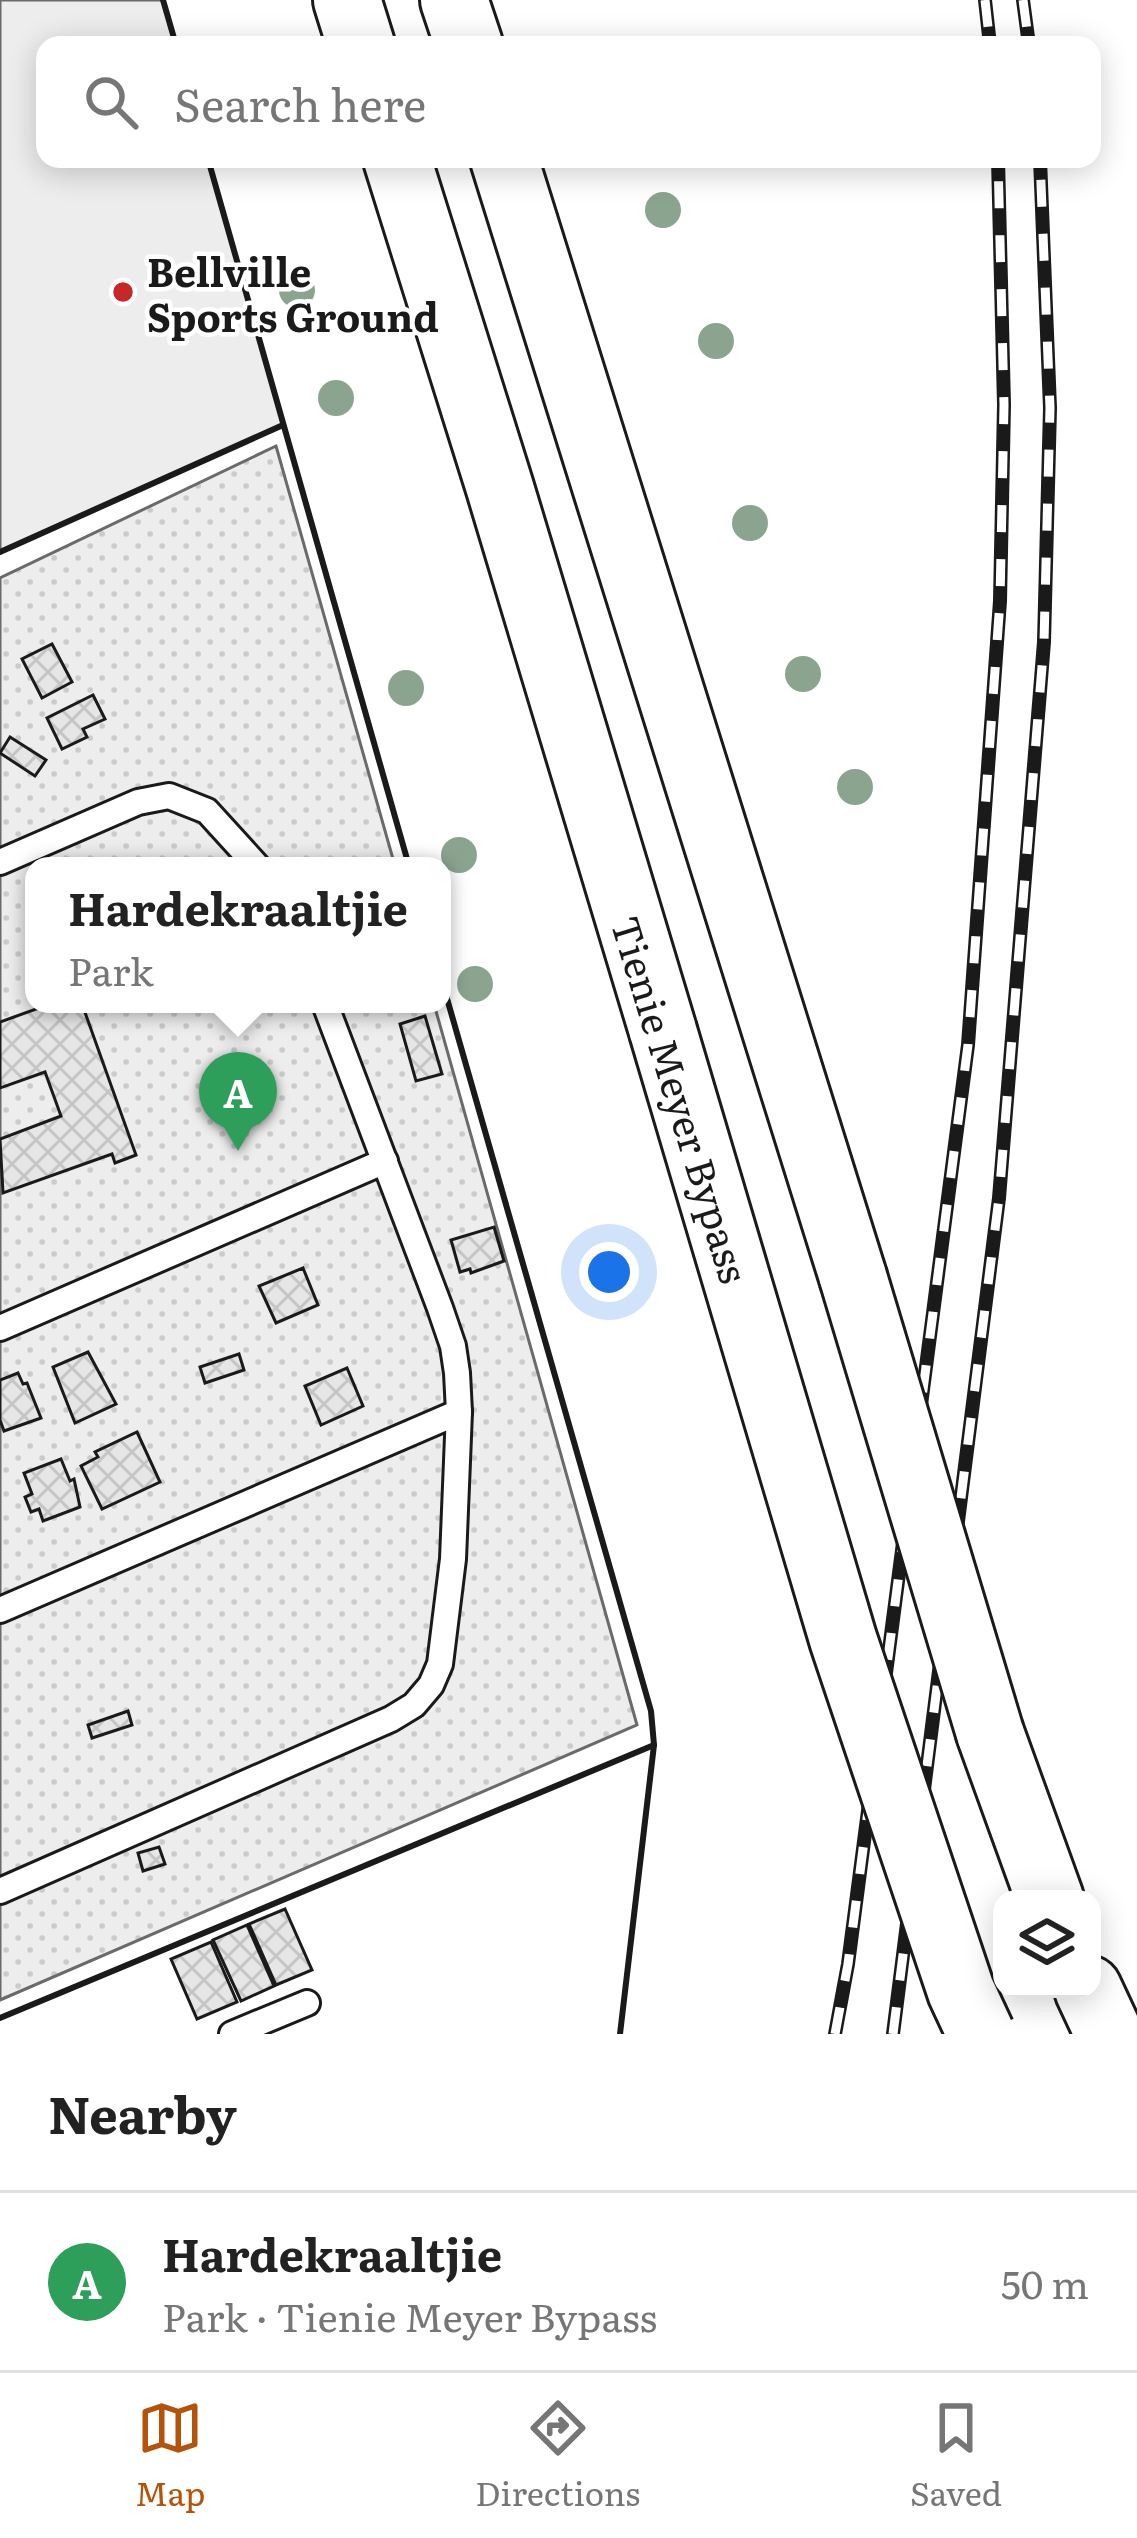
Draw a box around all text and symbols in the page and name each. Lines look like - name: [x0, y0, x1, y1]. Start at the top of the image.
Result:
- search box: [36, 36, 1101, 168]
- icon: search: [78, 69, 144, 135]
- text: Search here: [174, 69, 426, 136]
- place label: Bellville Sports Ground: [147, 241, 439, 344]
- marker: Bellville Sports Ground: [110, 279, 136, 305]
- popup: [25, 857, 451, 1013]
- text: Hardekraaltjie: [68, 873, 408, 940]
- street label: Tienie Meyer Bypass: [599, 908, 765, 1290]
- text: Park: [68, 940, 153, 998]
- pin: A: [199, 1052, 277, 1151]
- your location: [579, 1242, 639, 1302]
- map controls: [993, 1890, 1101, 1998]
- button: layers: [993, 1890, 1101, 1998]
- text: Nearby: [48, 2074, 237, 2150]
- text: Hardekraaltjie: [162, 2219, 502, 2286]
- text: A: [72, 2253, 102, 2311]
- text: 50 m: [1001, 2253, 1089, 2311]
- text: Park · Tienie Meyer Bypass: [162, 2286, 657, 2344]
- tab: Map: [135, 2395, 205, 2516]
- tab: Directions: [475, 2395, 640, 2516]
- tab: Saved: [910, 2395, 1002, 2516]

